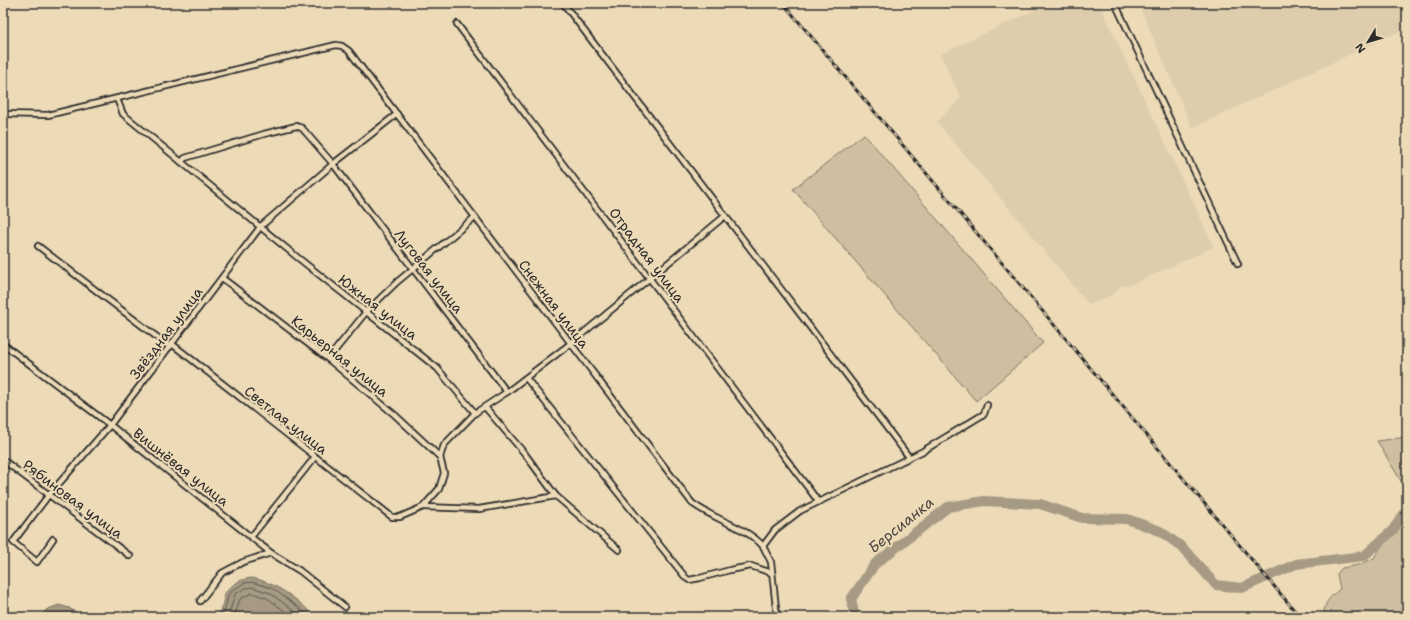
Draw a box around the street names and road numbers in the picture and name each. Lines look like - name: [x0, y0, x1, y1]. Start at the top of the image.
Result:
- street label: Отрадная улица: [605, 204, 689, 306]
- street label: Луговая улица: [391, 225, 468, 317]
- street label: Снежная улица: [515, 256, 593, 352]
- street label: Южная улица: [335, 271, 421, 344]
- street label: Звёздная улица: [125, 283, 207, 383]
- street label: Карьерная улица: [288, 311, 392, 401]
- street label: Светлая улица: [241, 382, 332, 458]
- street label: Вишнёвая улица: [130, 424, 233, 510]
- street label: Рябиновая улица: [19, 456, 127, 543]

